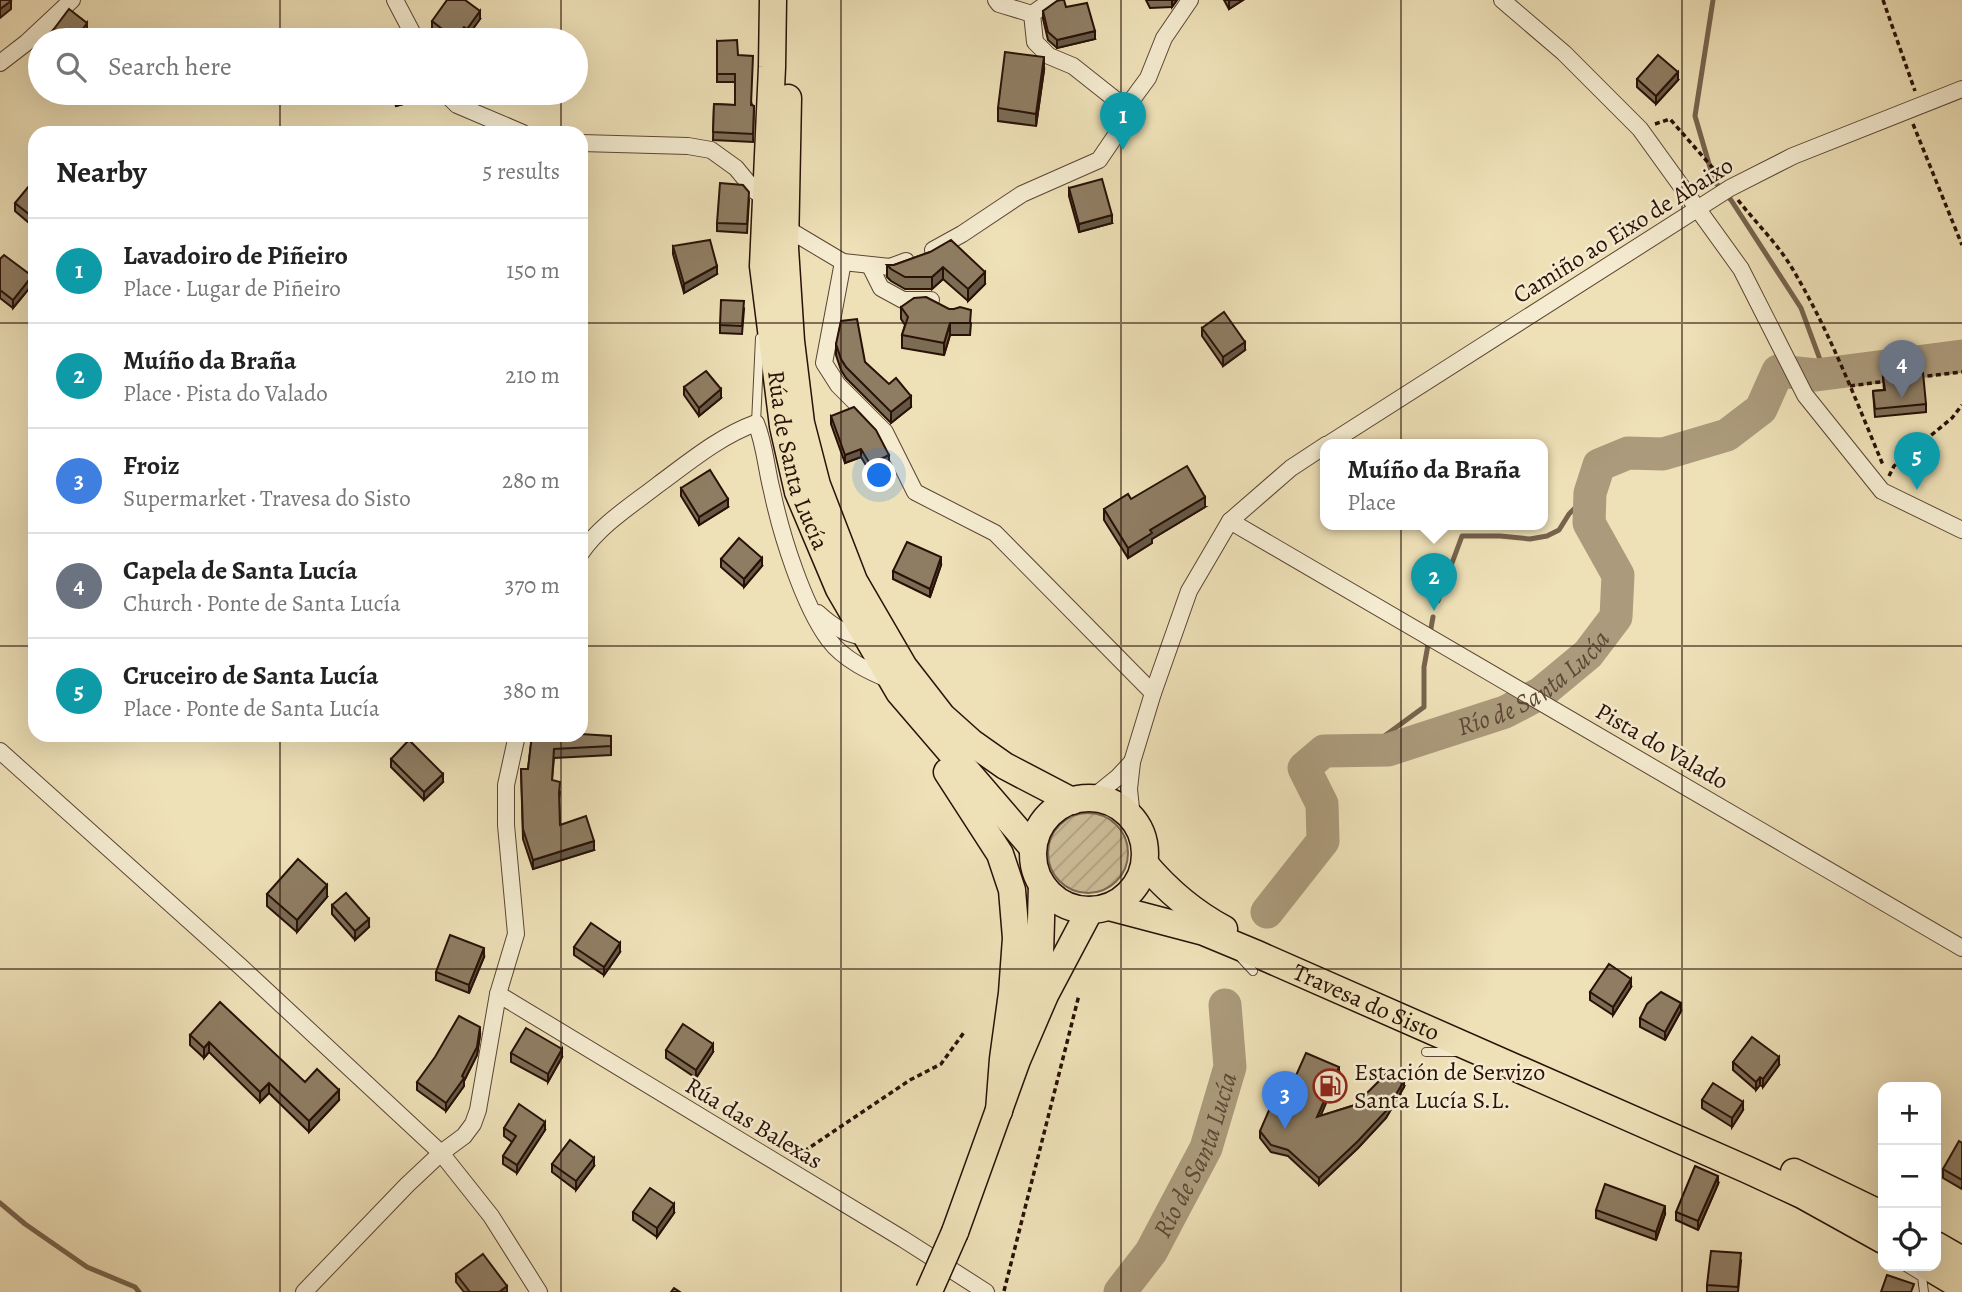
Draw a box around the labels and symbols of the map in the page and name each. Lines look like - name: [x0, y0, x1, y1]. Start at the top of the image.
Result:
- pin: 1: [1100, 92, 1146, 150]
- street label: Camiño ao Eixo de Abaixo: [1507, 149, 1739, 311]
- pin: 4: [1879, 340, 1925, 398]
- street label: Rúa de Santa Lucía: [760, 368, 837, 556]
- pin: 5: [1894, 432, 1940, 490]
- your location: [862, 458, 896, 492]
- pin: 2: [1411, 553, 1457, 611]
- water label: Río de Santa Lucía: [1453, 623, 1617, 744]
- street label: Pista do Valado: [1590, 695, 1734, 797]
- street label: Travesa do Sisto: [1288, 956, 1445, 1048]
- place label: Estación de Servizo Santa Lucía S.L.: [1354, 1056, 1545, 1116]
- fuel station icon: Estación de Servizo Santa Lucía S.L.: [1311, 1067, 1349, 1105]
- water label: Río de Santa Lucía: [1144, 1068, 1245, 1243]
- street label: Rúa das Balexas: [679, 1069, 829, 1177]
- pin: 3: [1262, 1071, 1308, 1129]

